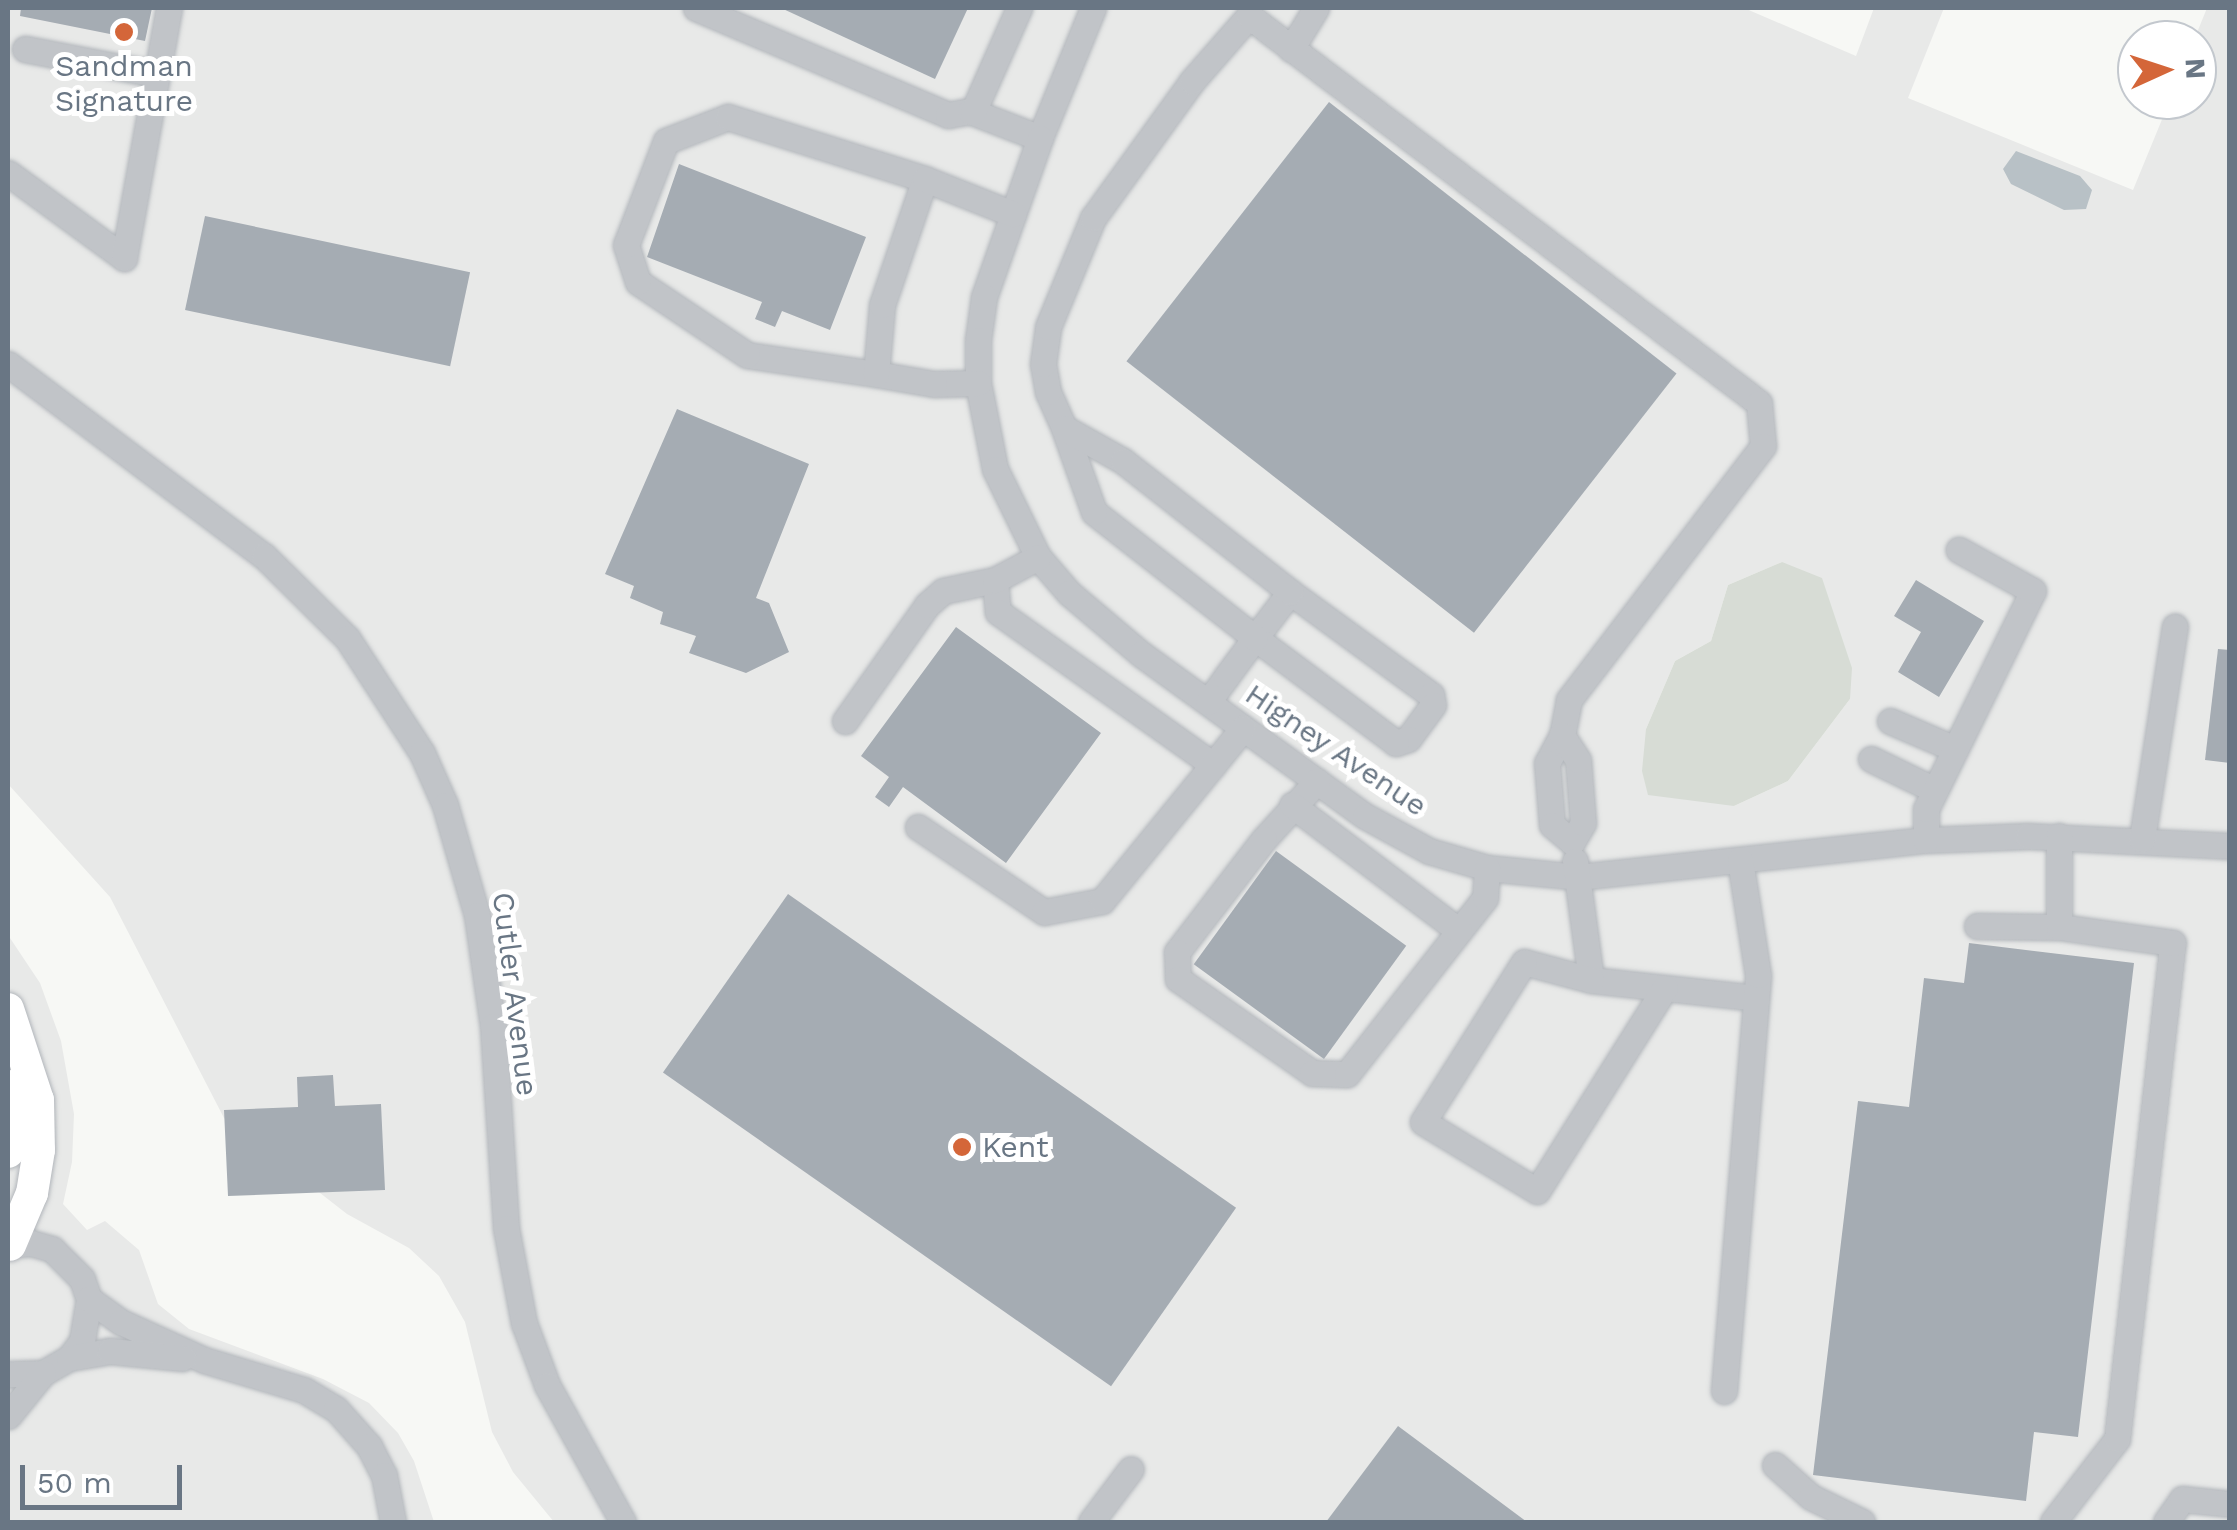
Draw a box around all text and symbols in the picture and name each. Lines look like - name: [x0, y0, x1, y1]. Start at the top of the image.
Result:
- north arrow: [2117, 20, 2217, 120]
- marker: Sandman Signature: [113, 21, 135, 43]
- place label: Sandman Signature: [55, 48, 193, 118]
- text: N: [2178, 57, 2212, 80]
- street label: Higney Avenue: [1238, 676, 1434, 824]
- street label: Cutler Avenue: [485, 889, 545, 1099]
- place label: Kent: [982, 1129, 1049, 1165]
- marker: Kent: [951, 1136, 973, 1158]
- scale bar: [25, 1445, 188, 1507]
- text: 50 m: [37, 1465, 112, 1500]

